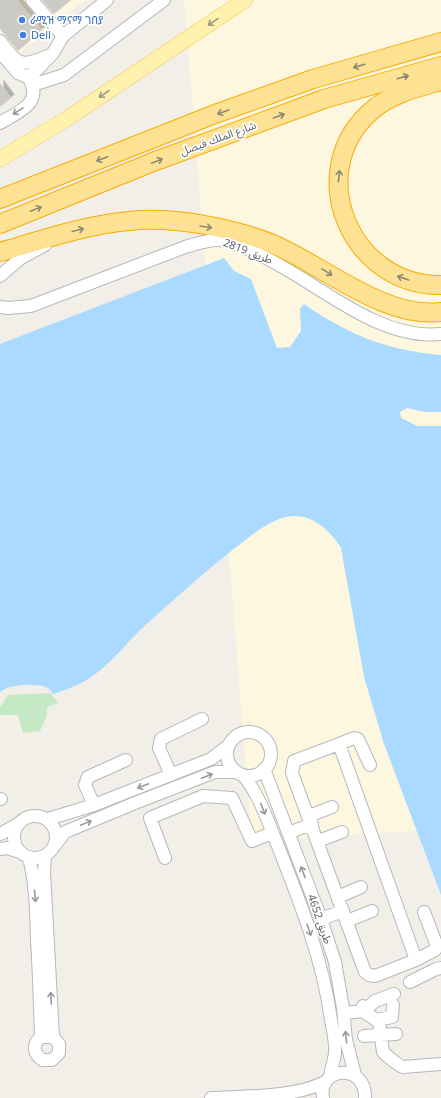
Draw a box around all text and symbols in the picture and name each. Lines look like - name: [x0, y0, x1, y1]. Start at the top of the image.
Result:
- place label: ራሚዝ ማናማ ገበያ: [30, 12, 103, 27]
- marker: ራሚዝ ማናማ ገበያ: [17, 15, 27, 25]
- one-way arrow: [207, 17, 218, 26]
- place label: Dell: [31, 27, 51, 42]
- marker: Dell: [18, 30, 28, 40]
- one-way arrow: [353, 63, 366, 70]
- one-way arrow: [396, 73, 409, 80]
- one-way arrow: [99, 89, 110, 98]
- one-way arrow: [12, 108, 24, 116]
- one-way arrow: [217, 108, 229, 116]
- one-way arrow: [272, 111, 284, 119]
- street label: شارع الملك فيصل: [178, 117, 259, 159]
- one-way arrow: [96, 156, 108, 164]
- one-way arrow: [150, 157, 162, 164]
- one-way arrow: [336, 169, 343, 182]
- one-way arrow: [30, 205, 42, 213]
- one-way arrow: [200, 223, 213, 231]
- one-way arrow: [71, 226, 84, 233]
- street label: طريق 2819: [221, 234, 275, 267]
- one-way arrow: [321, 268, 332, 276]
- one-way arrow: [397, 274, 409, 282]
- one-way arrow: [200, 771, 212, 779]
- one-way arrow: [138, 782, 150, 790]
- one-way arrow: [259, 802, 267, 814]
- one-way arrow: [79, 819, 91, 827]
- one-way arrow: [298, 866, 306, 878]
- one-way arrow: [31, 889, 38, 902]
- street label: طريق 4652: [305, 892, 336, 946]
- one-way arrow: [306, 924, 313, 937]
- one-way arrow: [47, 992, 54, 1005]
- one-way arrow: [342, 1031, 350, 1044]

